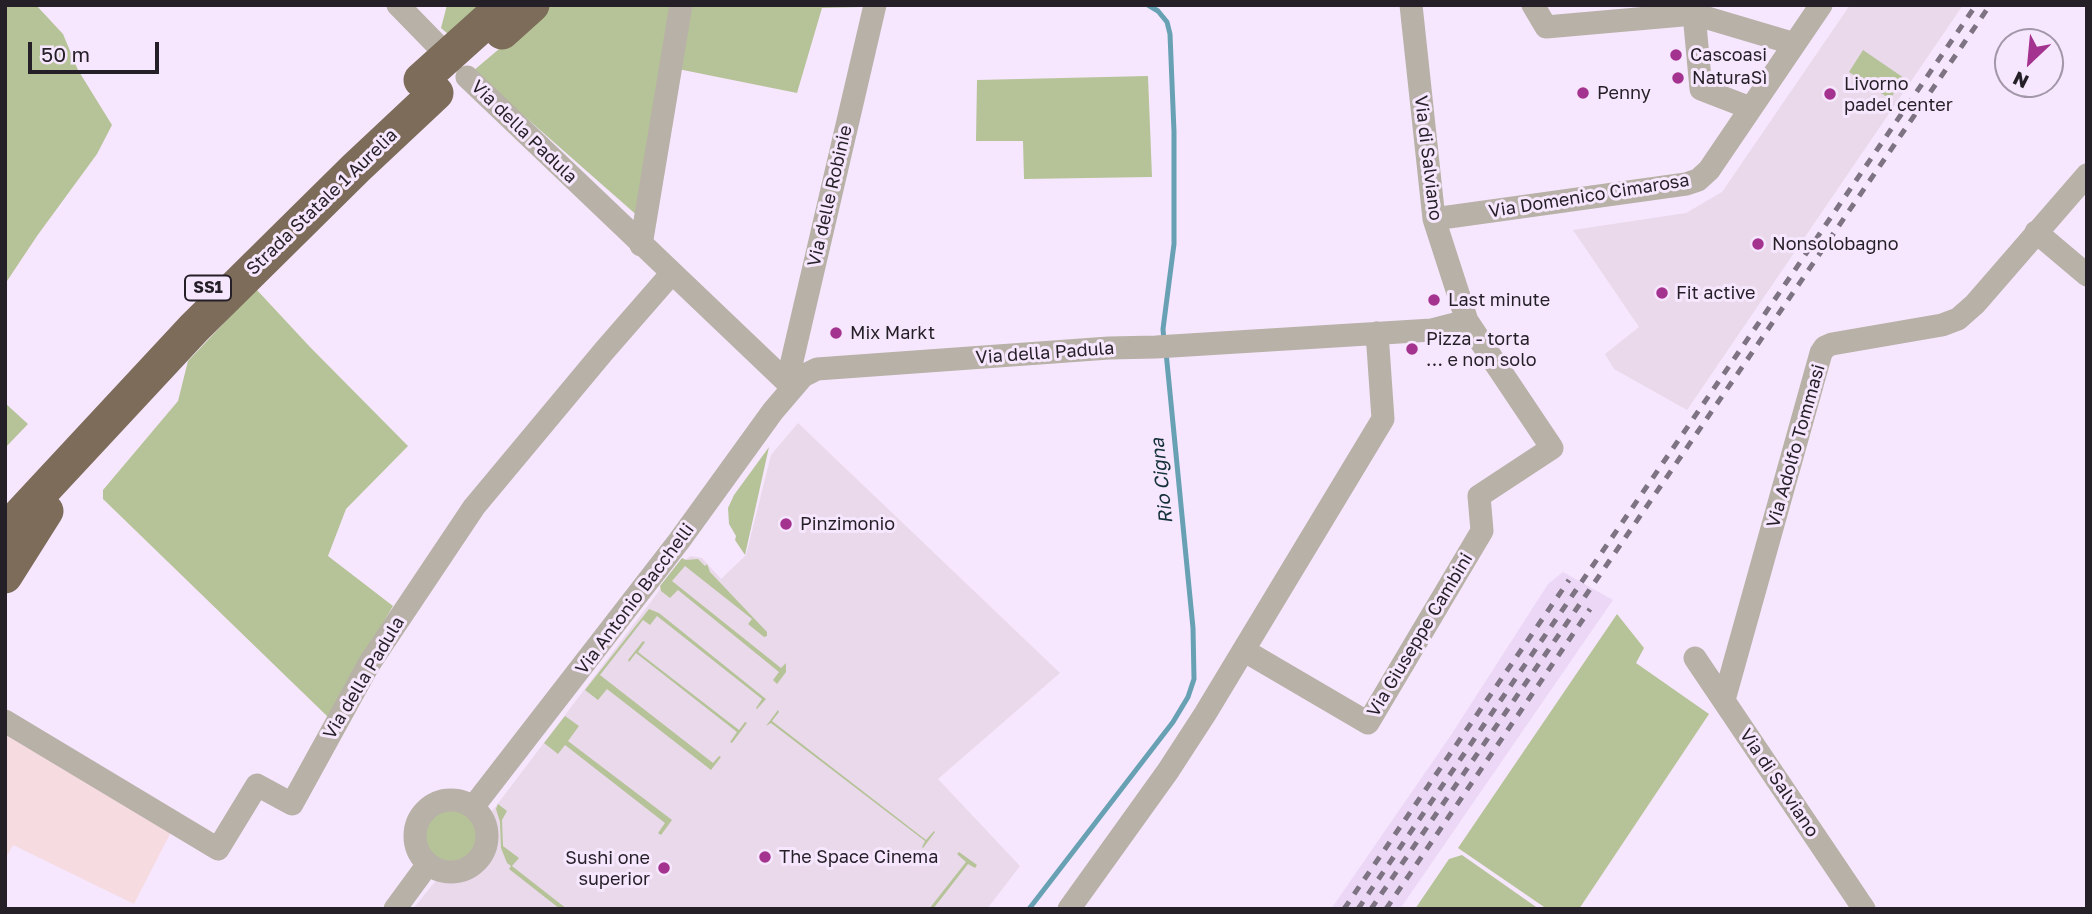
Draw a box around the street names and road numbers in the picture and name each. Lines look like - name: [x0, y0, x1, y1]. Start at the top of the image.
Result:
- street label: Via della Padula: [467, 76, 581, 188]
- street label: Via di Salviano: [1410, 94, 1446, 222]
- street label: Via delle Robinie: [803, 123, 857, 269]
- street label: Strada Statale 1 Aurelia: [242, 124, 402, 280]
- street label: Via Domenico Cimarosa: [1487, 169, 1691, 223]
- road number: SS1: [185, 276, 231, 300]
- street label: Via della Padula: [975, 337, 1115, 369]
- street label: Via Adolfo Tommasi: [1762, 362, 1830, 530]
- street label: Via Antonio Bacchelli: [571, 519, 699, 679]
- street label: Via Giuseppe Cambini: [1363, 549, 1477, 721]
- street label: Via della Padula: [319, 613, 409, 743]
- street label: Via di Salviano: [1735, 725, 1823, 841]

